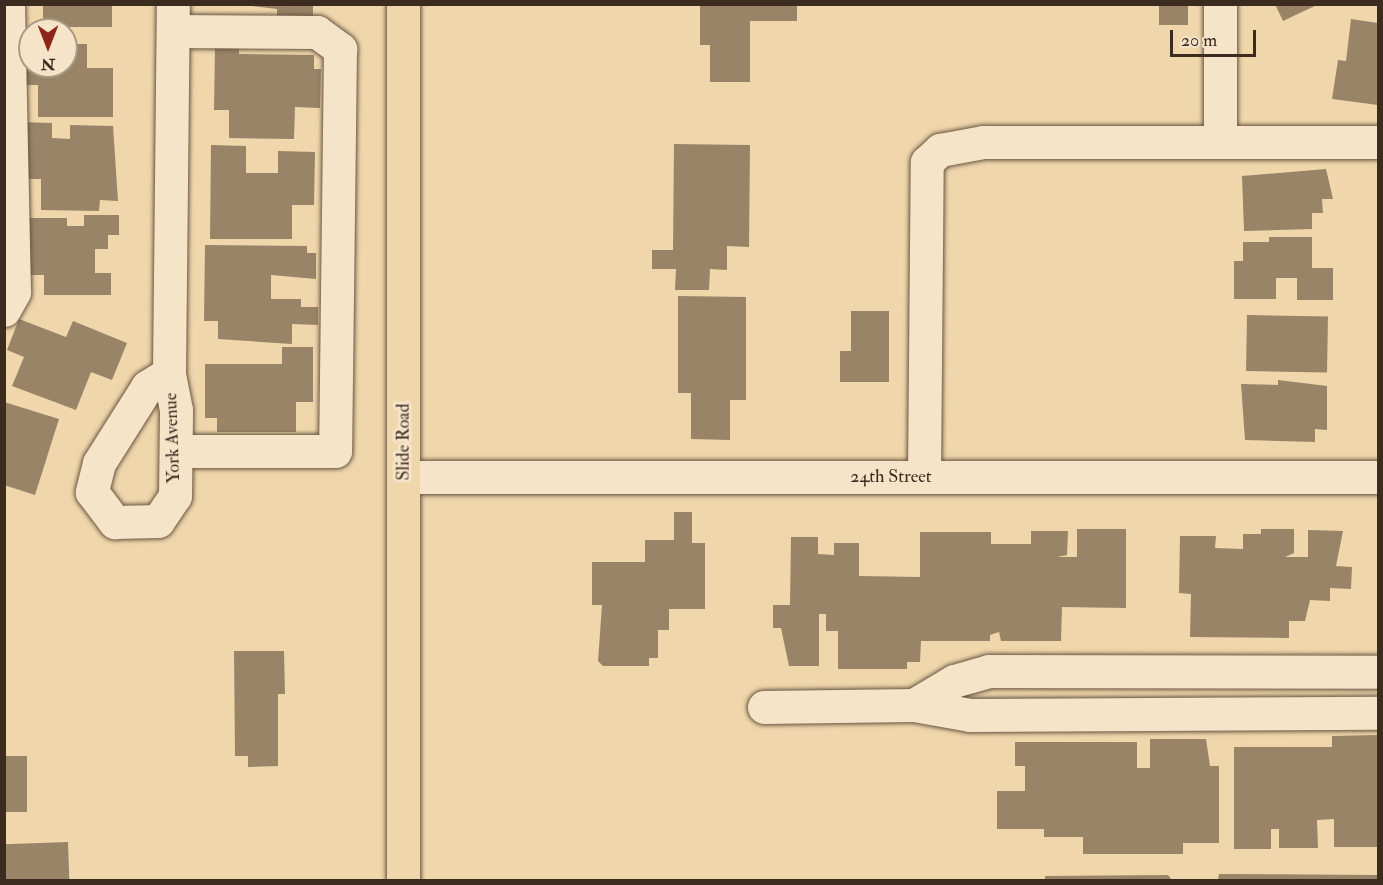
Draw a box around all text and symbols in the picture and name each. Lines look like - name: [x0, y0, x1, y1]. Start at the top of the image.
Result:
- north arrow: [18, 18, 78, 78]
- scale bar: [1173, 18, 1258, 56]
- text: 20 m: [1181, 29, 1217, 52]
- text: N: [41, 54, 55, 74]
- street label: York Avenue: [161, 392, 185, 484]
- street label: Slide Road: [393, 403, 415, 481]
- street label: 24th Street: [850, 466, 932, 488]

